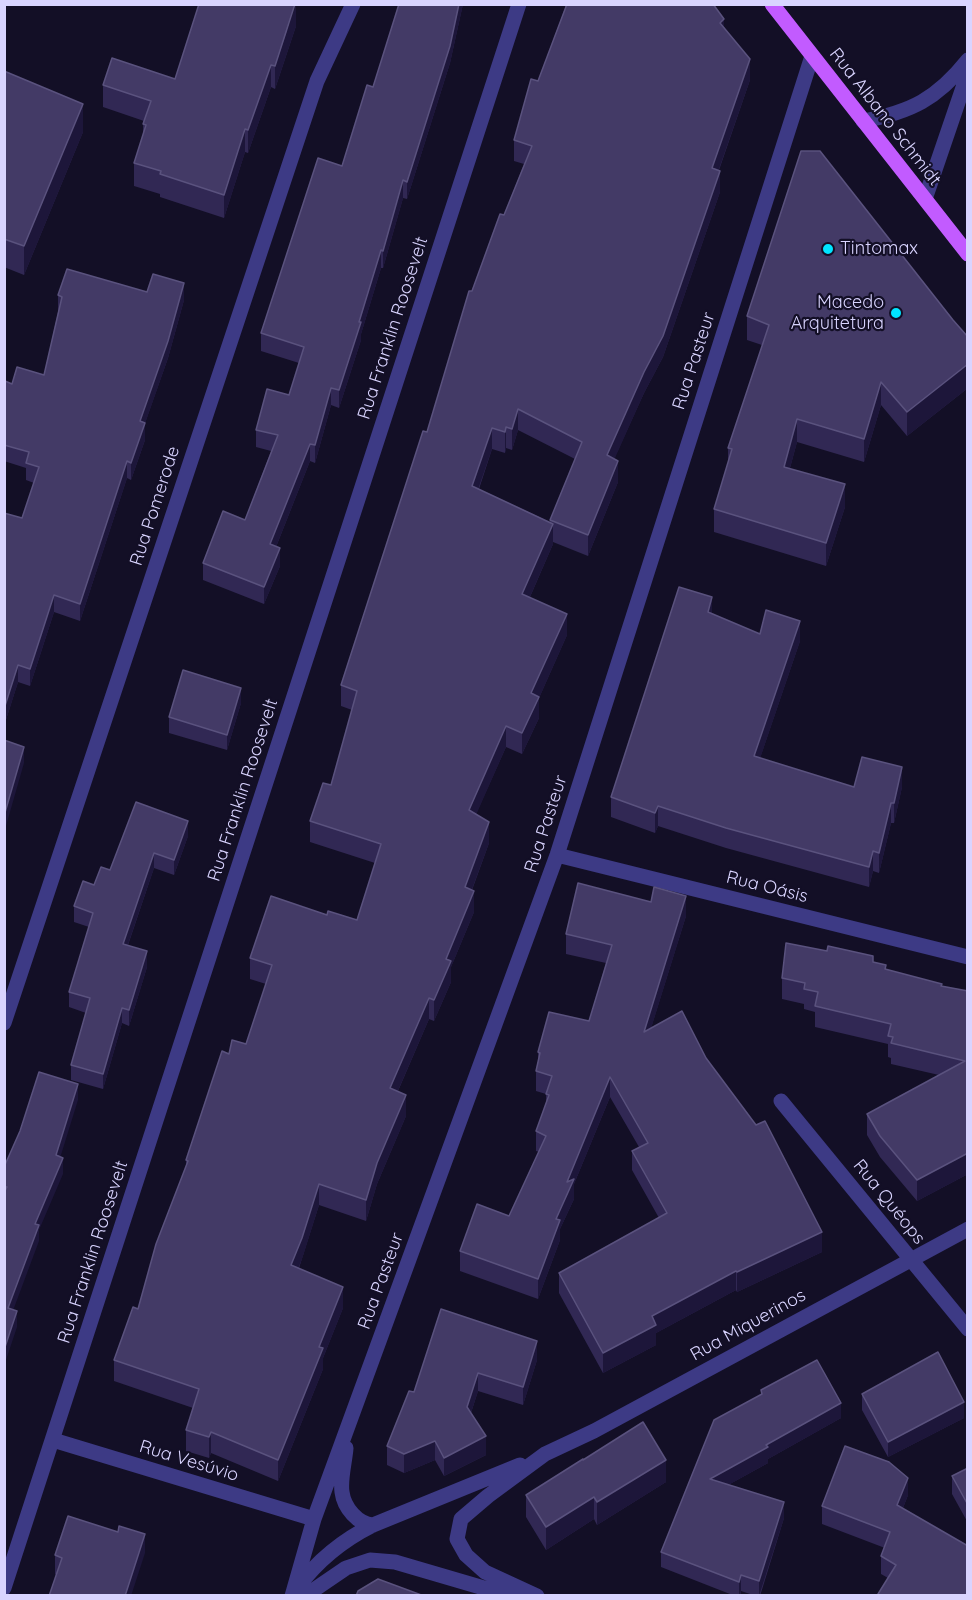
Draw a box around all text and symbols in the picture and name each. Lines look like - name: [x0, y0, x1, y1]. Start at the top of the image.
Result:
- street label: Rua Albano Schmidt: [825, 44, 945, 190]
- street label: Rua Franklin Roosevelt: [353, 234, 433, 422]
- place label: Tintomax: [840, 238, 918, 260]
- marker: Tintomax: [821, 242, 835, 256]
- place label: Macedo Arquitetura: [791, 292, 884, 334]
- marker: Macedo Arquitetura: [889, 306, 903, 320]
- street label: Rua Pasteur: [668, 309, 720, 413]
- street label: Rua Pomerode: [126, 443, 184, 569]
- street label: Rua Franklin Roosevelt: [203, 696, 283, 884]
- street label: Rua Pasteur: [520, 772, 572, 876]
- street label: Rua Oásis: [724, 866, 810, 908]
- street label: Rua Quéops: [848, 1155, 930, 1249]
- street label: Rua Franklin Roosevelt: [53, 1158, 133, 1346]
- street label: Rua Pasteur: [354, 1230, 408, 1332]
- street label: Rua Miquerinos: [687, 1284, 809, 1366]
- street label: Rua Vesúvio: [137, 1436, 241, 1486]

